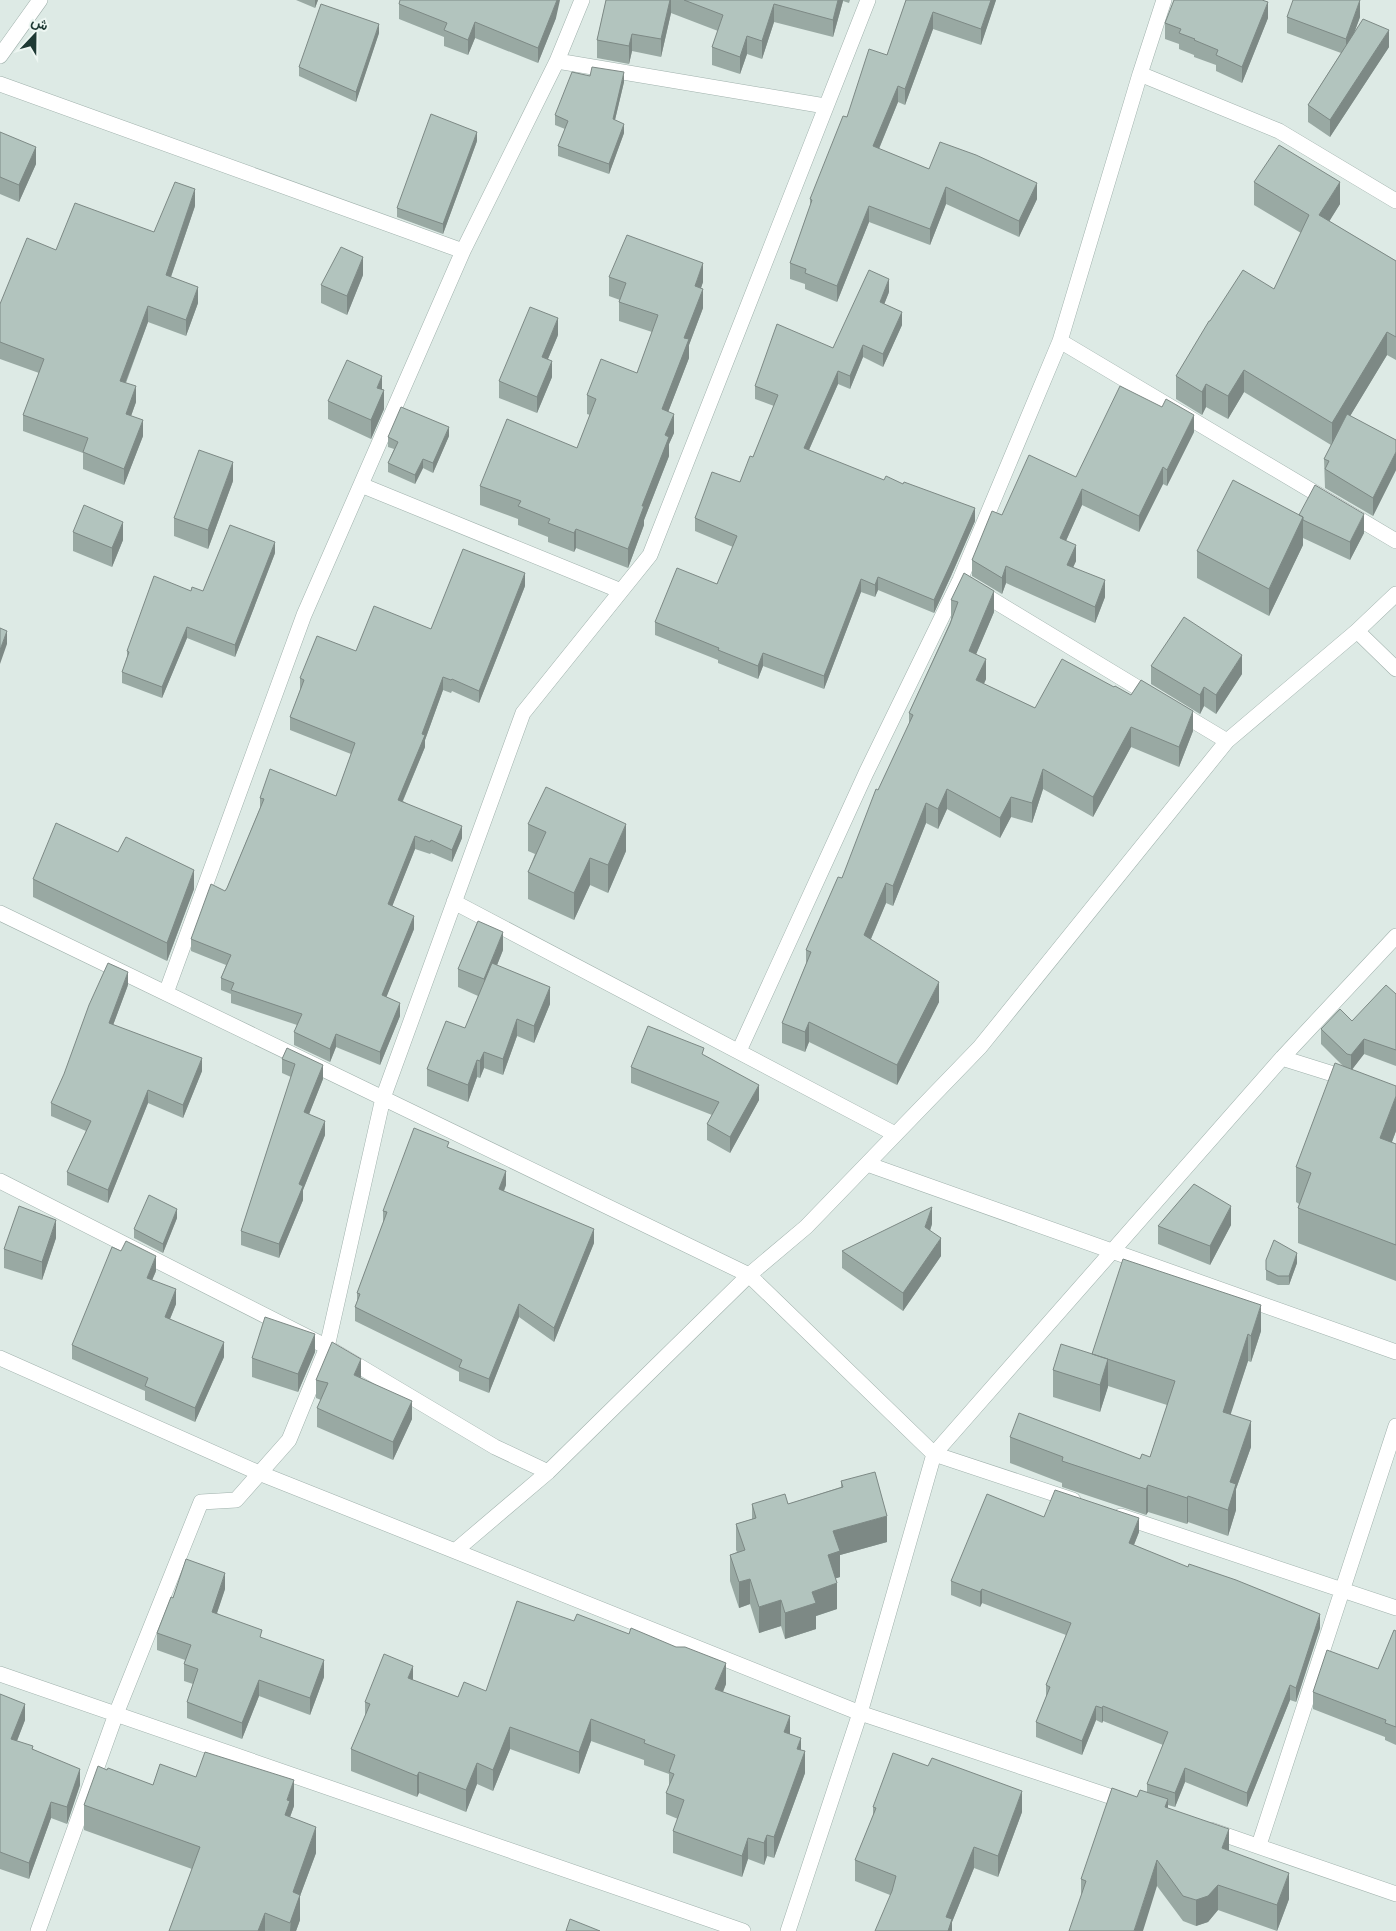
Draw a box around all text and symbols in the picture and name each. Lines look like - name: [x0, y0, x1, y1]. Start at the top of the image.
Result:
- north arrow: [10, 10, 60, 60]
- text: ش: [29, 11, 51, 35]

